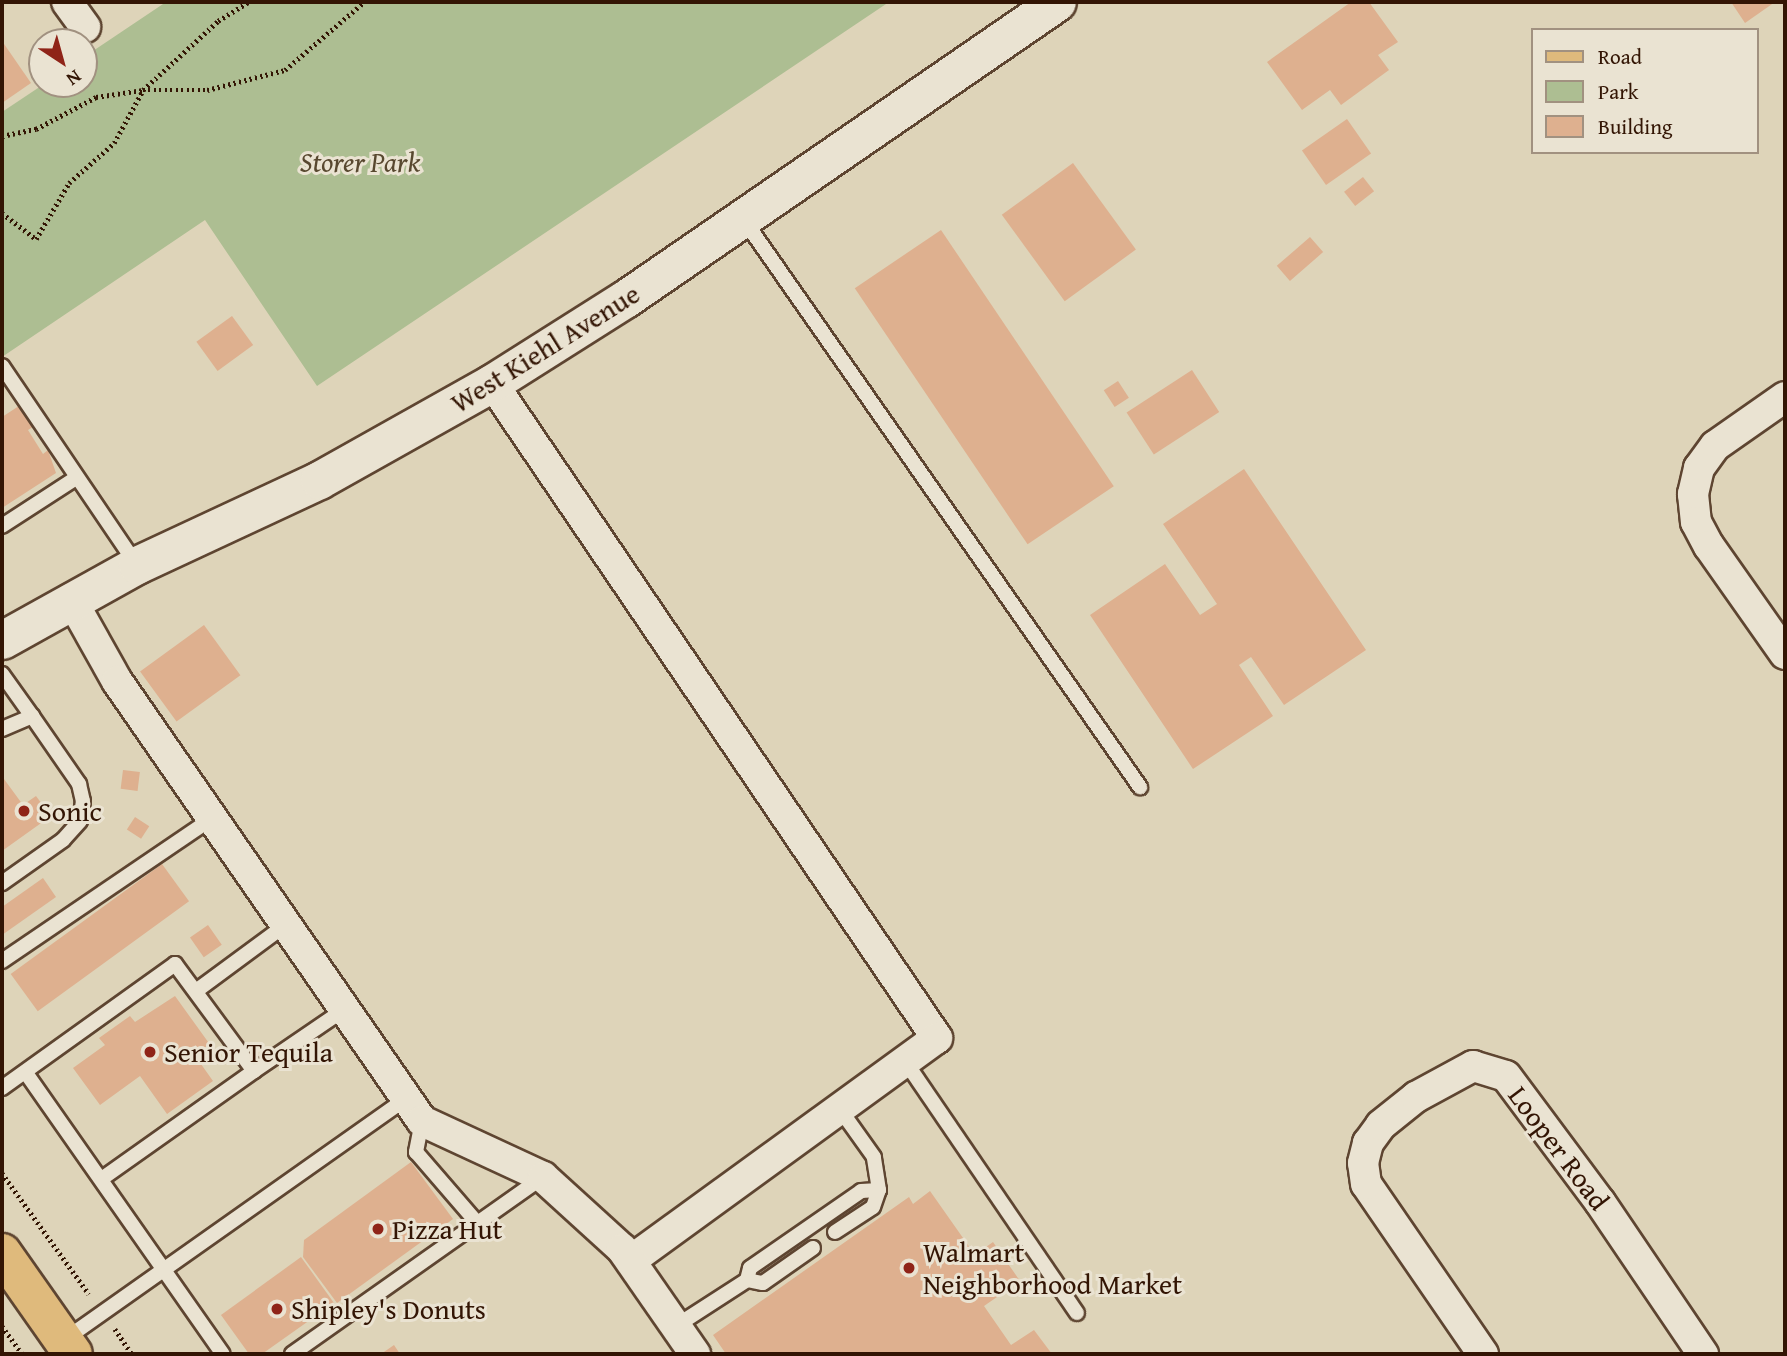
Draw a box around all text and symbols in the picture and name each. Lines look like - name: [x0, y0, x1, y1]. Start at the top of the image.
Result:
- north arrow: [28, 28, 98, 98]
- legend: [1532, 28, 1759, 154]
- text: Road: [1598, 41, 1642, 72]
- text: N: [61, 63, 88, 93]
- text: Park: [1598, 76, 1639, 107]
- text: Building: [1598, 111, 1672, 142]
- park label: Storer Park: [300, 145, 420, 179]
- street label: West Kiehl Avenue: [444, 276, 646, 420]
- place label: Sonic: [38, 794, 102, 828]
- marker: Sonic: [16, 803, 32, 819]
- place label: Senior Tequila: [164, 1035, 333, 1069]
- marker: Senior Tequila: [142, 1044, 158, 1060]
- street label: Looper Road: [1501, 1079, 1617, 1217]
- place label: Pizza Hut: [392, 1212, 502, 1246]
- marker: Pizza Hut: [370, 1221, 386, 1237]
- place label: Walmart Neighborhood Market: [923, 1235, 1182, 1301]
- marker: Walmart Neighborhood Market: [901, 1260, 917, 1276]
- place label: Shipley's Donuts: [291, 1292, 486, 1326]
- marker: Shipley's Donuts: [269, 1301, 285, 1317]

